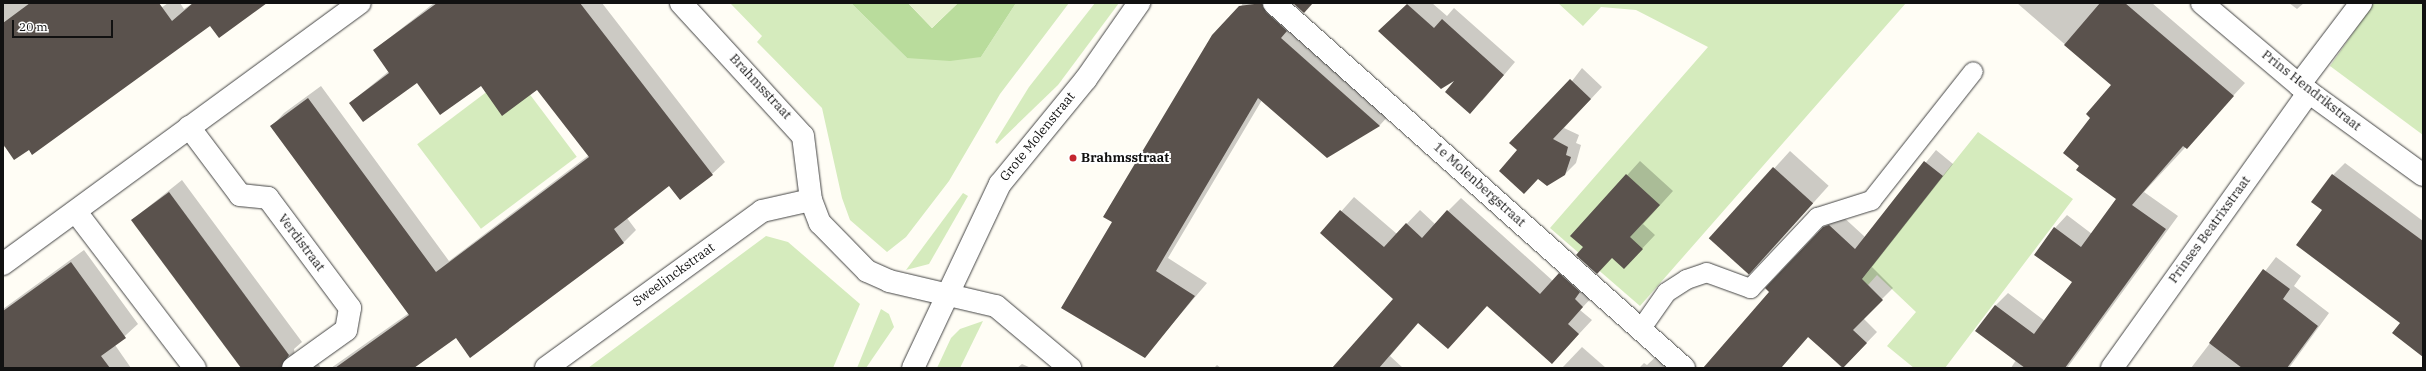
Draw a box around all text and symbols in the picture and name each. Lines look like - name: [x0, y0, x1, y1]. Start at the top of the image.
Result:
- scale bar: [14, 12, 115, 38]
- text: 20 m: [19, 19, 48, 34]
- street label: Prins Hendrikstraat: [2258, 47, 2364, 135]
- street label: Brahmsstraat: [726, 51, 794, 123]
- street label: Grote Molenstraat: [997, 89, 1079, 185]
- street label: 1e Molenbergstraat: [1430, 140, 1528, 230]
- place label: Brahmsstraat: [1081, 150, 1169, 166]
- marker: Brahmsstraat: [1068, 153, 1078, 163]
- street label: Prinses Beatrixstraat: [2166, 173, 2254, 287]
- street label: Verdistraat: [274, 211, 328, 275]
- street label: Sweelinckstraat: [630, 240, 718, 310]

